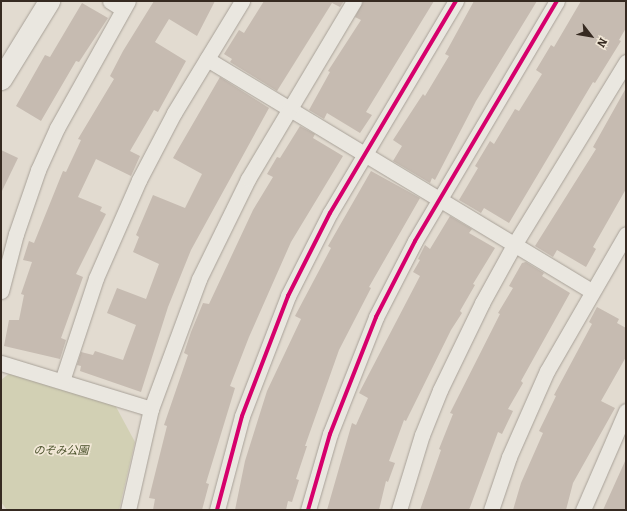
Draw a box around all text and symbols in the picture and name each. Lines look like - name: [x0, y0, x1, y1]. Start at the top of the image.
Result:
- north arrow: [571, 16, 611, 56]
- text: N: [594, 35, 609, 49]
- park label: のぞみ公園: [34, 444, 88, 458]

